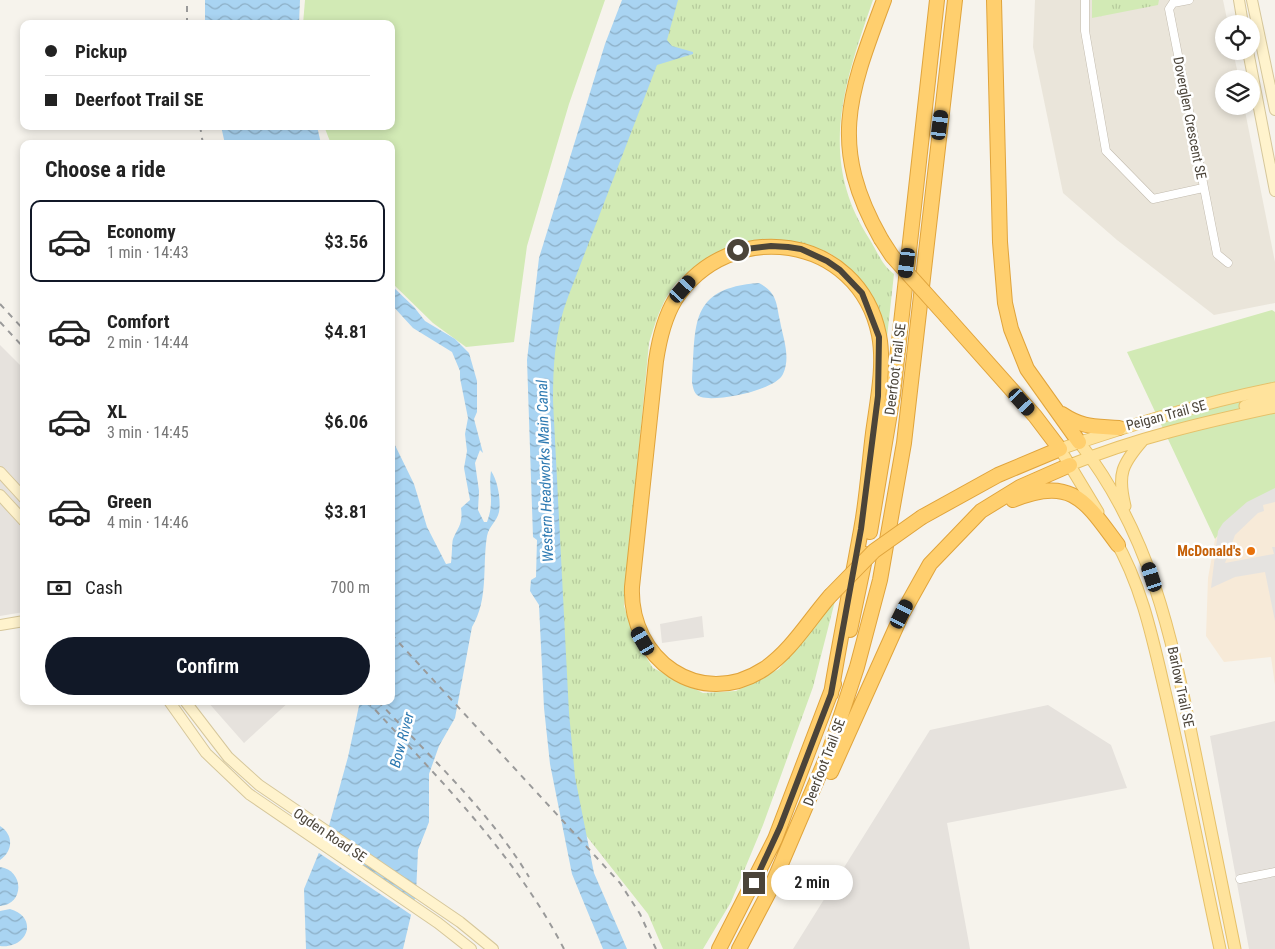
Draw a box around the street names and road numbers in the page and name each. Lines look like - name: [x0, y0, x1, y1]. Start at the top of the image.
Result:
- street label: Doverglen Crescent SE: [1170, 55, 1210, 181]
- street label: Deerfoot Trail SE: [881, 322, 909, 416]
- street label: Peigan Trail SE: [1124, 397, 1208, 433]
- street label: Barlow Trail SE: [1165, 645, 1197, 729]
- street label: Deerfoot Trail SE: [800, 716, 848, 808]
- street label: Ogden Road SE: [291, 805, 369, 865]

